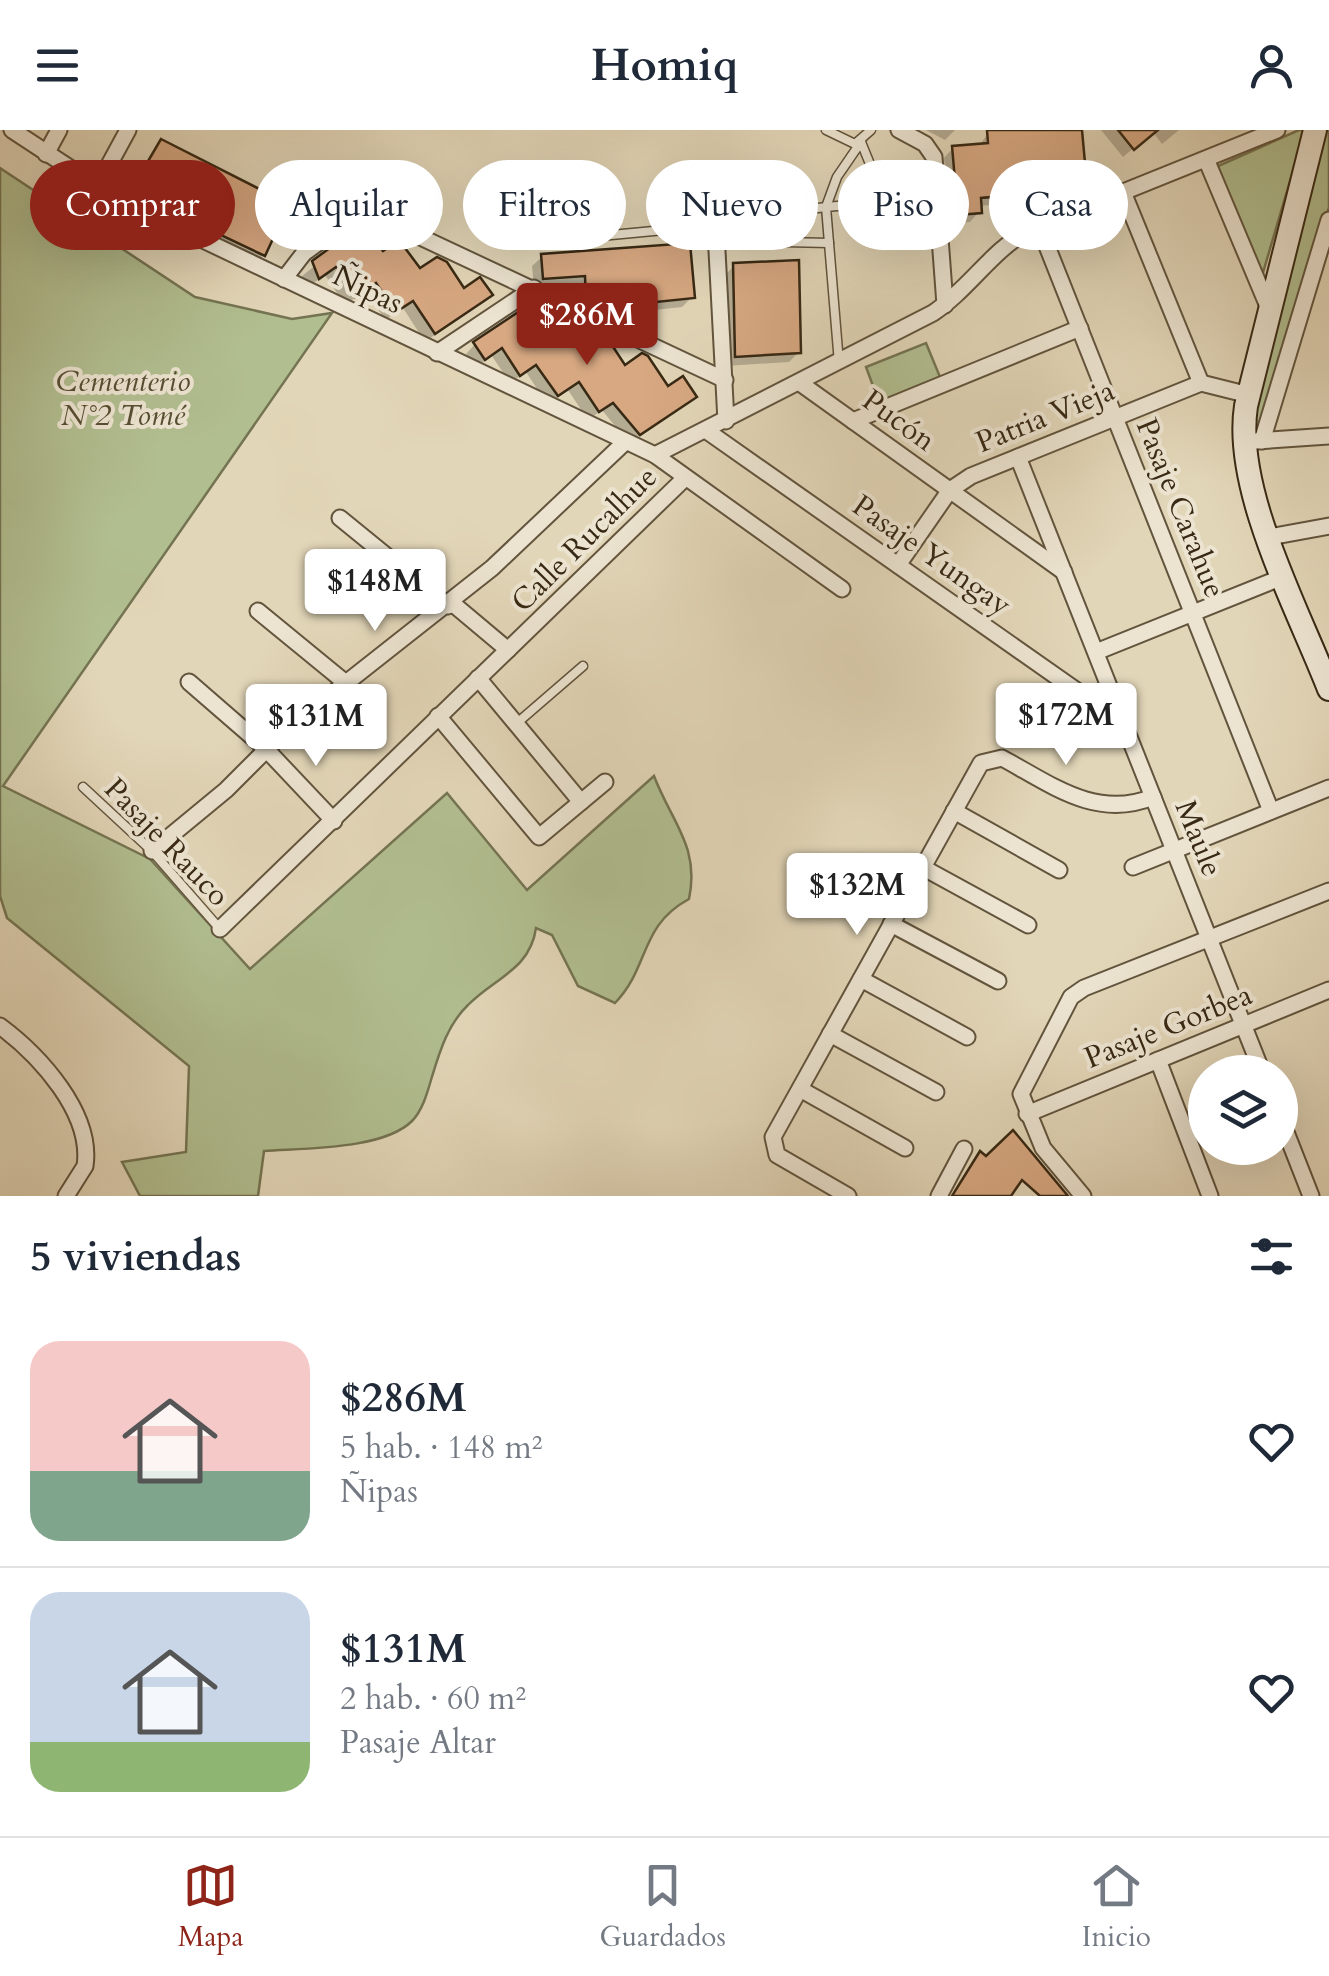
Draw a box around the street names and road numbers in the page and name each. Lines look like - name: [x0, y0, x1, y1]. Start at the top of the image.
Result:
- street label: Ñipas: [326, 255, 410, 324]
- street label: Patria Vieja: [970, 370, 1121, 463]
- street label: Pucón: [854, 380, 944, 461]
- street label: Pasaje Carahue: [1126, 412, 1235, 604]
- street label: Calle Rucalhue: [502, 457, 666, 621]
- street label: Pasaje Yungay: [844, 485, 1020, 625]
- street label: Pasaje Rauco: [95, 769, 238, 916]
- street label: Maule: [1165, 794, 1232, 882]
- street label: Pasaje Gorbea: [1078, 974, 1258, 1079]

